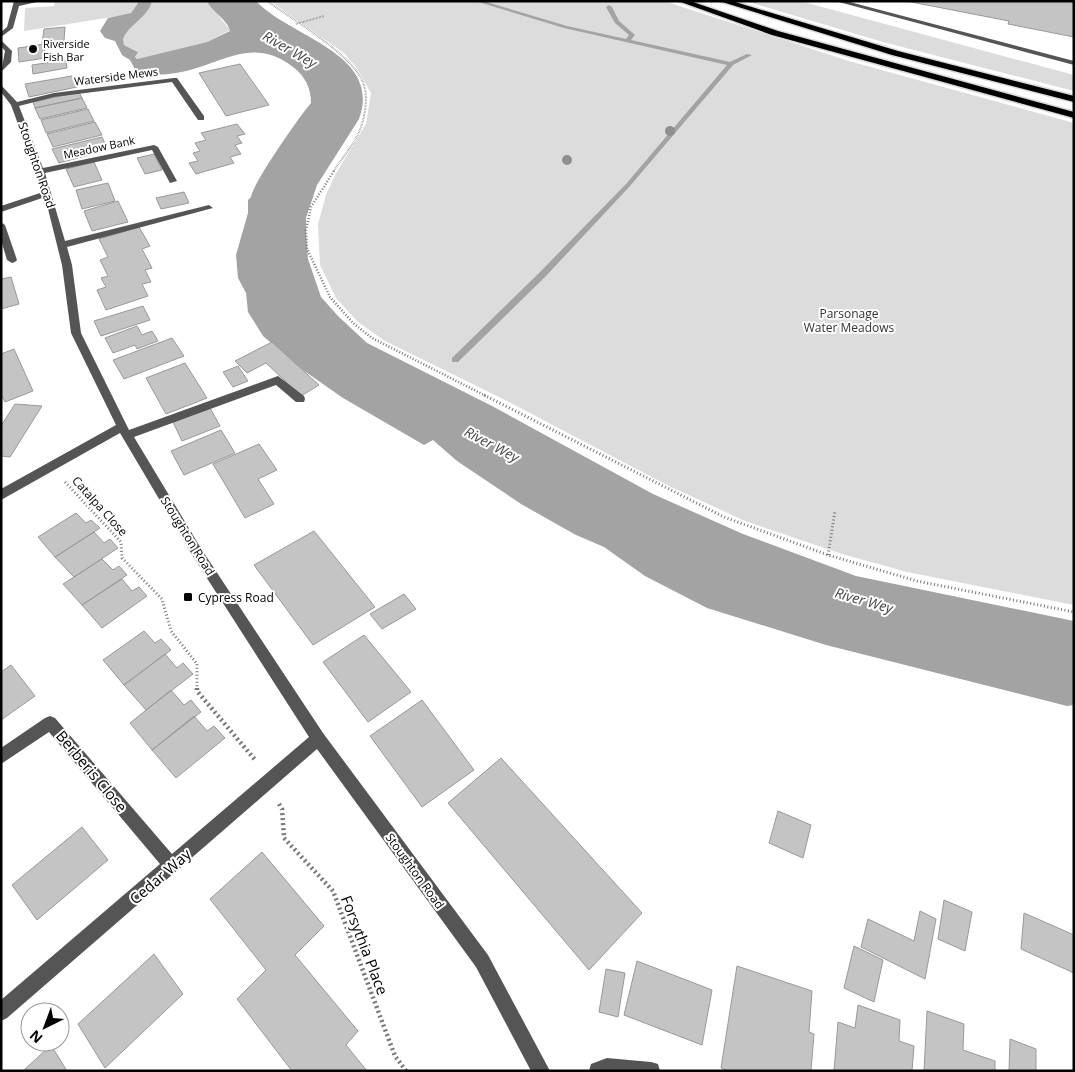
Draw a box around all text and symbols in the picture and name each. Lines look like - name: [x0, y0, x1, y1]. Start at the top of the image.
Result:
- water label: River Wey: [259, 26, 322, 73]
- place label: Riverside Fish Bar: [43, 36, 90, 64]
- marker: Riverside Fish Bar: [27, 43, 39, 55]
- street label: Waterside Mews: [73, 63, 159, 89]
- street label: Stoughton Road: [14, 120, 60, 210]
- street label: Meadow Bank: [62, 132, 136, 162]
- park label: Parsonage Water Meadows: [804, 305, 895, 336]
- water label: River Wey: [461, 422, 524, 467]
- street label: Catalpa Close: [68, 472, 132, 540]
- street label: Stoughton Road: [157, 493, 219, 579]
- water label: River Wey: [833, 583, 897, 618]
- place label: Cypress Road: [198, 589, 274, 606]
- marker: Cypress Road: [182, 591, 194, 603]
- street label: Berberis Close: [52, 726, 132, 816]
- street label: Stoughton Road: [382, 830, 448, 912]
- street label: Cedar Way: [125, 844, 195, 908]
- street label: Forsythia Place: [337, 892, 393, 998]
- north arrow: [20, 1002, 70, 1052]
- text: N: [25, 1026, 47, 1048]

